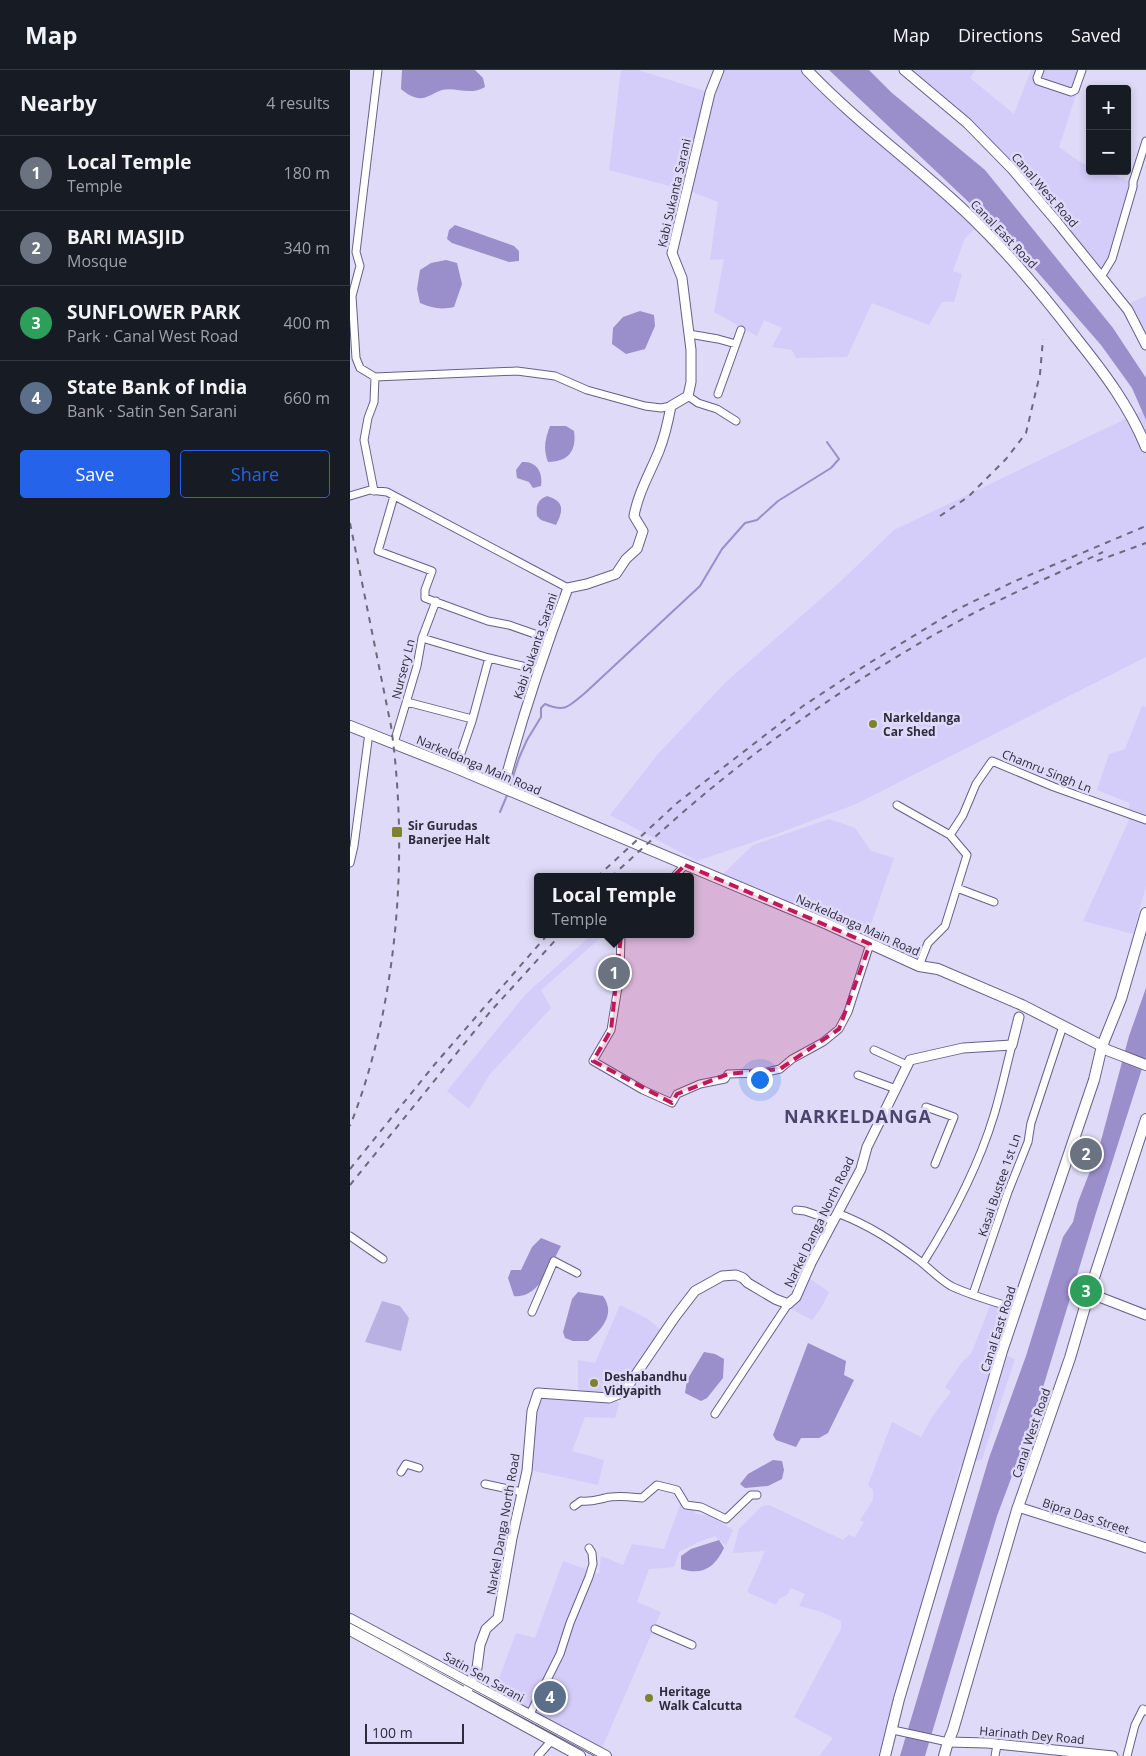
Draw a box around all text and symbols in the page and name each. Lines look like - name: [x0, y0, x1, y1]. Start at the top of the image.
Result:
- text: Map: [25, 18, 77, 51]
- text: Map: [893, 23, 930, 47]
- text: Directions: [958, 23, 1043, 47]
- text: Saved: [1071, 23, 1121, 47]
- map controls: [1086, 85, 1131, 175]
- button: +: [1086, 85, 1131, 130]
- text: Nearby: [20, 89, 97, 117]
- text: 4 results: [266, 92, 330, 114]
- button: −: [1086, 130, 1131, 175]
- street label: Kabi Sukanta Sarani: [653, 137, 695, 249]
- text: Local Temple: [67, 149, 191, 175]
- street label: Canal West Road: [1008, 149, 1082, 231]
- text: 1: [31, 162, 41, 184]
- text: 180 m: [284, 162, 330, 184]
- text: Temple: [67, 175, 122, 197]
- street label: Canal East Road: [967, 196, 1041, 272]
- text: BARI MASJID: [67, 224, 185, 250]
- text: 2: [31, 237, 41, 259]
- text: 340 m: [284, 237, 330, 259]
- text: Mosque: [67, 250, 127, 272]
- text: SUNFLOWER PARK: [67, 299, 240, 325]
- text: 3: [31, 312, 41, 334]
- text: 400 m: [284, 312, 330, 334]
- text: Park · Canal West Road: [67, 325, 238, 347]
- text: State Bank of India: [67, 374, 247, 400]
- text: 4: [31, 387, 41, 409]
- text: 660 m: [284, 387, 330, 409]
- text: Bank · Satin Sen Sarani: [67, 400, 237, 422]
- button: Save: [20, 450, 170, 498]
- button: Share: [180, 450, 330, 498]
- street label: Kabi Sukanta Sarani: [509, 591, 561, 701]
- street label: Nursery Ln: [387, 637, 419, 701]
- place label: Narkeldanga Car Shed: [883, 709, 960, 740]
- marker: Narkeldanga Car Shed: [867, 718, 879, 730]
- street label: Narkeldanga Main Road: [414, 731, 544, 799]
- street label: Chamru Singh Ln: [999, 745, 1095, 797]
- place label: Sir Gurudas Banerjee Halt: [408, 817, 490, 848]
- marker: Sir Gurudas Banerjee Halt: [390, 825, 404, 839]
- popup: [534, 873, 694, 938]
- text: Local Temple: [552, 882, 676, 908]
- street label: Narkeldanga Main Road: [793, 890, 923, 960]
- text: Temple: [552, 908, 607, 930]
- pin: 1: [598, 954, 630, 992]
- your location: [747, 1067, 773, 1093]
- district label: NARKELDANGA: [784, 1104, 932, 1128]
- street label: Kasai Bustee 1st Ln: [973, 1131, 1025, 1239]
- pin: 2: [1070, 1135, 1102, 1173]
- street label: Narkel Danga North Road: [780, 1154, 858, 1290]
- pin: 3: [1070, 1272, 1102, 1310]
- street label: Canal East Road: [976, 1284, 1020, 1374]
- place label: Deshabandhu Vidyapith: [604, 1368, 687, 1399]
- marker: Deshabandhu Vidyapith: [588, 1377, 600, 1389]
- street label: Canal West Road: [1008, 1386, 1054, 1480]
- street label: Narkel Danga North Road: [482, 1452, 524, 1596]
- street label: Bipra Das Street: [1040, 1494, 1132, 1538]
- street label: Satin Sen Sarani: [441, 1648, 527, 1706]
- pin: 4: [534, 1678, 566, 1716]
- place label: Heritage Walk Calcutta: [659, 1683, 742, 1714]
- marker: Heritage Walk Calcutta: [643, 1692, 655, 1704]
- scale bar: [365, 1721, 464, 1744]
- street label: Harinath Dey Road: [979, 1722, 1085, 1748]
- text: 100 m: [372, 1723, 413, 1742]

